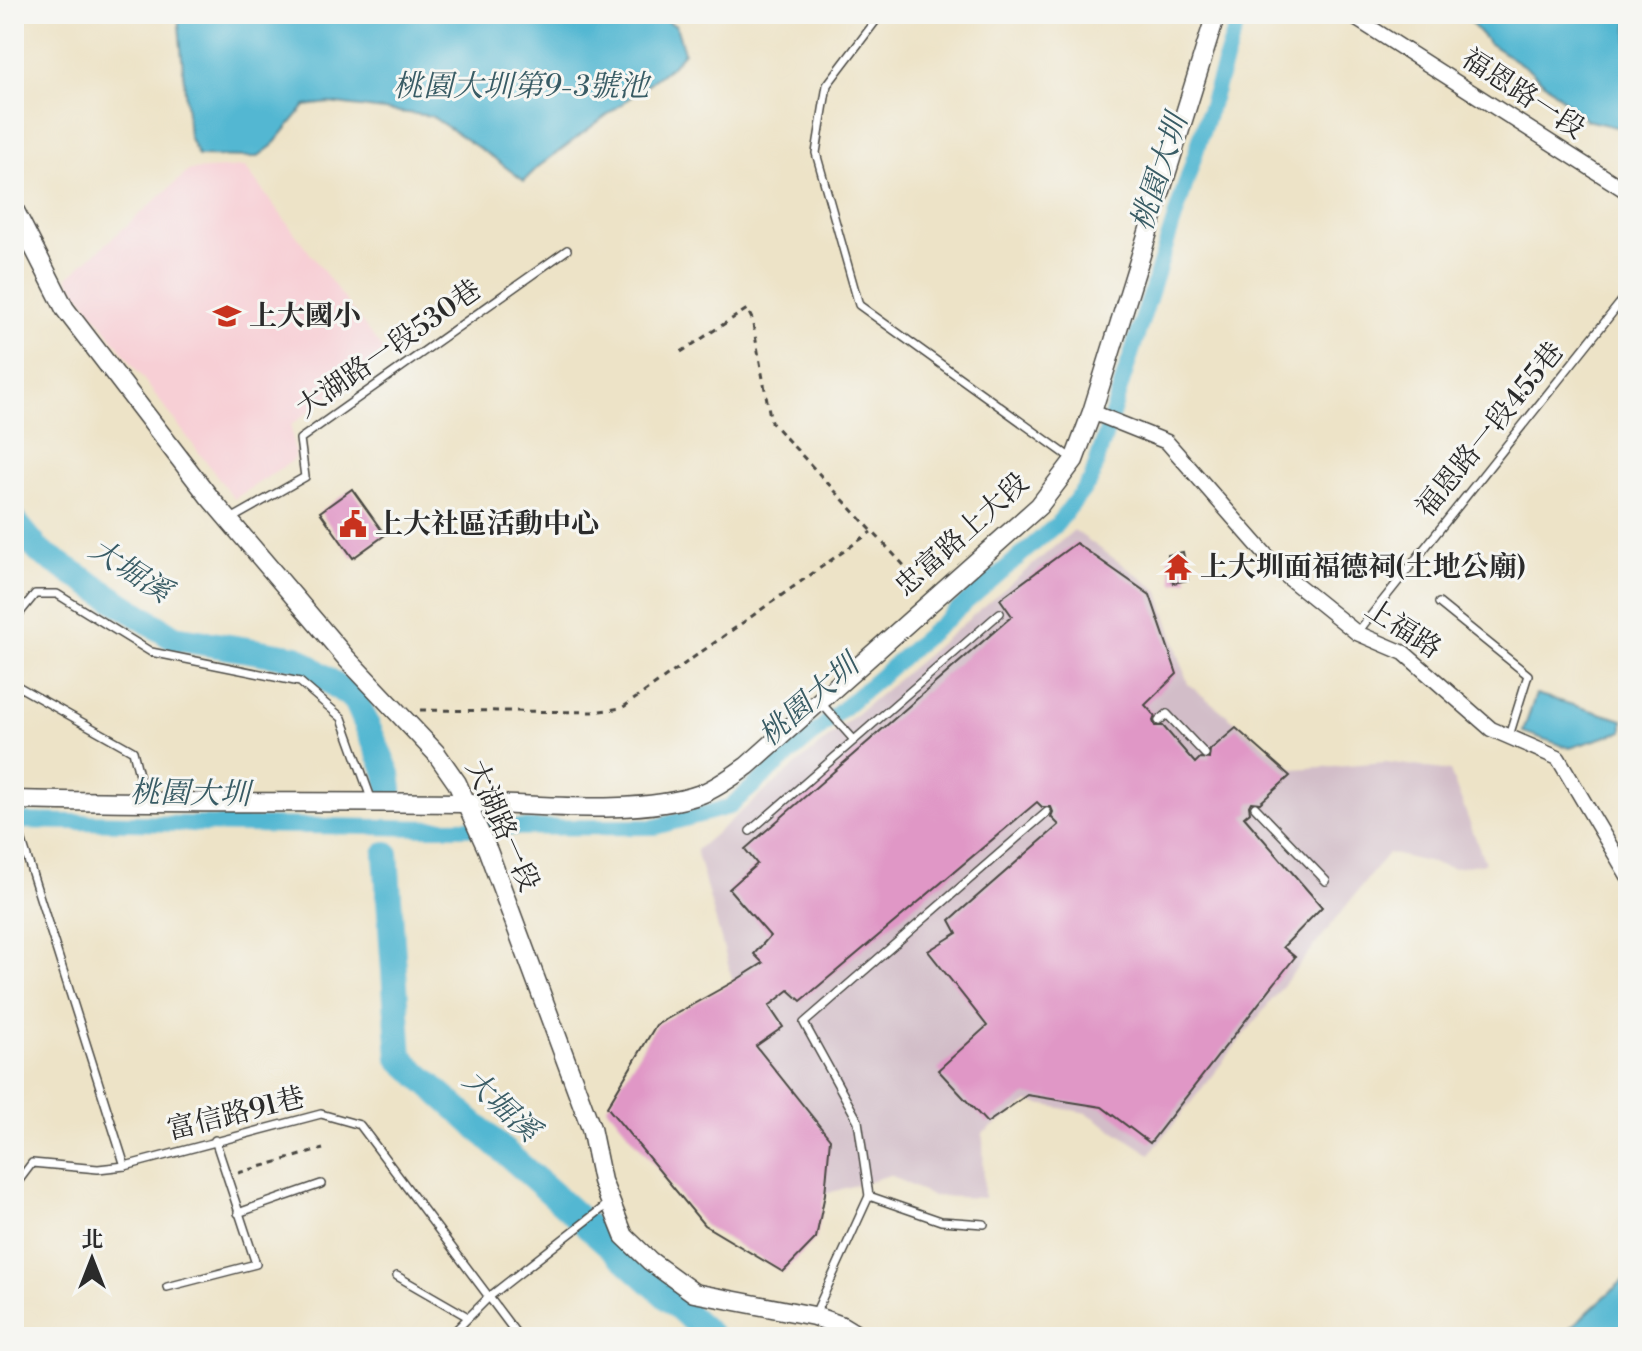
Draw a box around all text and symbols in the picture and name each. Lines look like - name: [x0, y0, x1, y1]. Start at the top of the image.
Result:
- street label: 福恩路一段: [1455, 41, 1591, 147]
- water label: 桃園大圳第9-3號池: [393, 68, 652, 106]
- water label: 桃園大圳: [1123, 105, 1198, 236]
- street label: 大湖路一段530巷: [290, 272, 488, 426]
- place label: 上大國小: [249, 299, 361, 334]
- school or university icon: 上大國小: [212, 301, 242, 331]
- street label: 福恩路一段455巷: [1409, 335, 1571, 525]
- street label: 忠富路上大段: [888, 466, 1036, 604]
- place label: 上大社區活動中心: [375, 507, 599, 542]
- public building icon: 上大社區活動中心: [338, 509, 368, 539]
- water label: 大堀溪: [82, 531, 181, 613]
- place label: 上大圳面福德祠(土地公廟): [1200, 550, 1525, 585]
- temple icon: 上大圳面福德祠(土地公廟): [1163, 552, 1193, 582]
- street label: 上福路: [1358, 591, 1448, 667]
- water label: 桃園大圳: [751, 644, 871, 755]
- street label: 大湖路一段: [458, 755, 546, 897]
- water label: 桃園大圳: [130, 774, 255, 814]
- water label: 大堀溪: [455, 1062, 549, 1152]
- street label: 富信路91巷: [164, 1080, 308, 1148]
- north arrow: [52, 1219, 132, 1299]
- text: 北: [81, 1227, 103, 1254]

